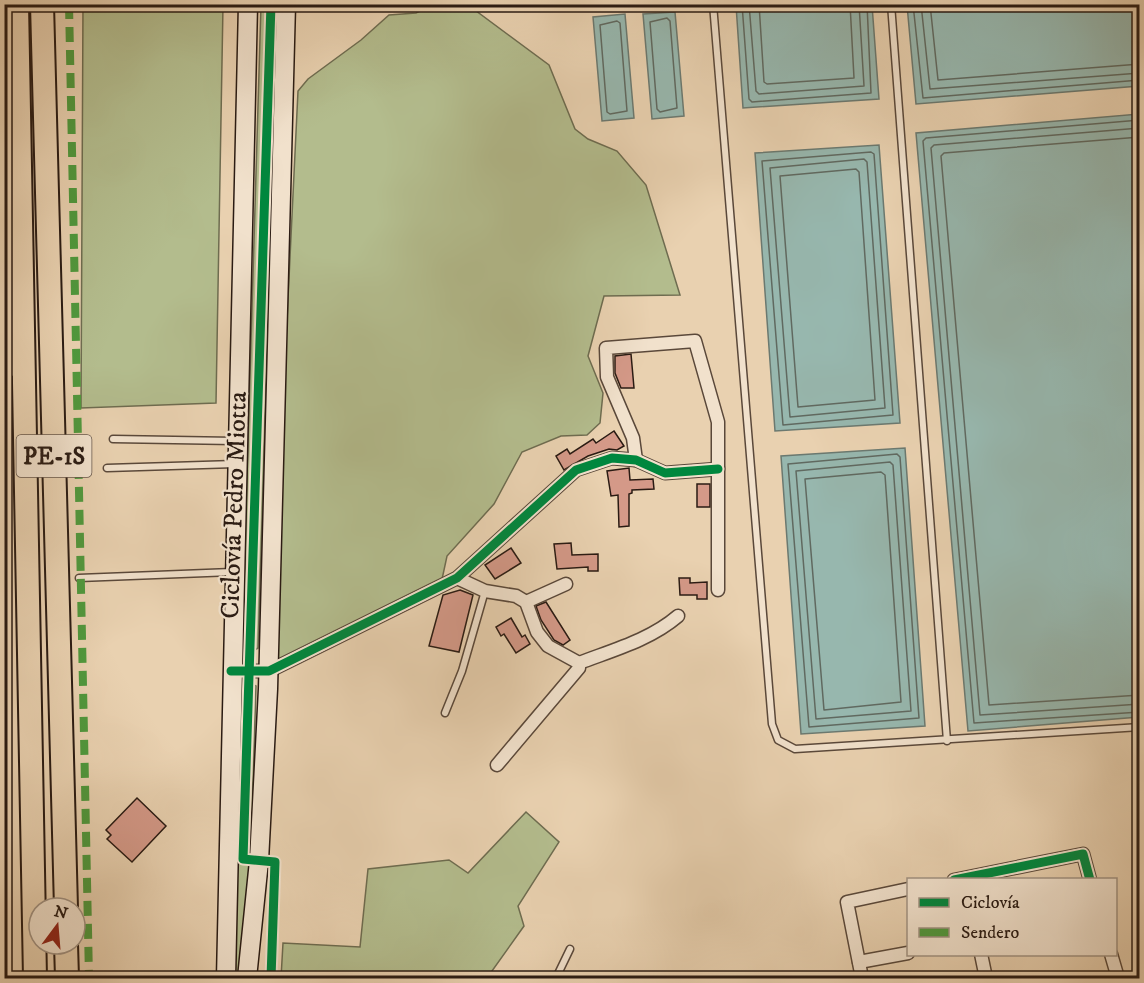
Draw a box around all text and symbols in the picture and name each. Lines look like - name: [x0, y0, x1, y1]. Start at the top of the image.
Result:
- street label: Ciclovía Pedro Miotta: [214, 391, 255, 619]
- road number: PE-1S: [16, 435, 92, 477]
- legend: [907, 878, 1117, 956]
- text: Ciclovía: [961, 892, 1020, 914]
- north arrow: [27, 896, 87, 956]
- text: N: [52, 901, 70, 924]
- text: Sendero: [961, 922, 1019, 944]

